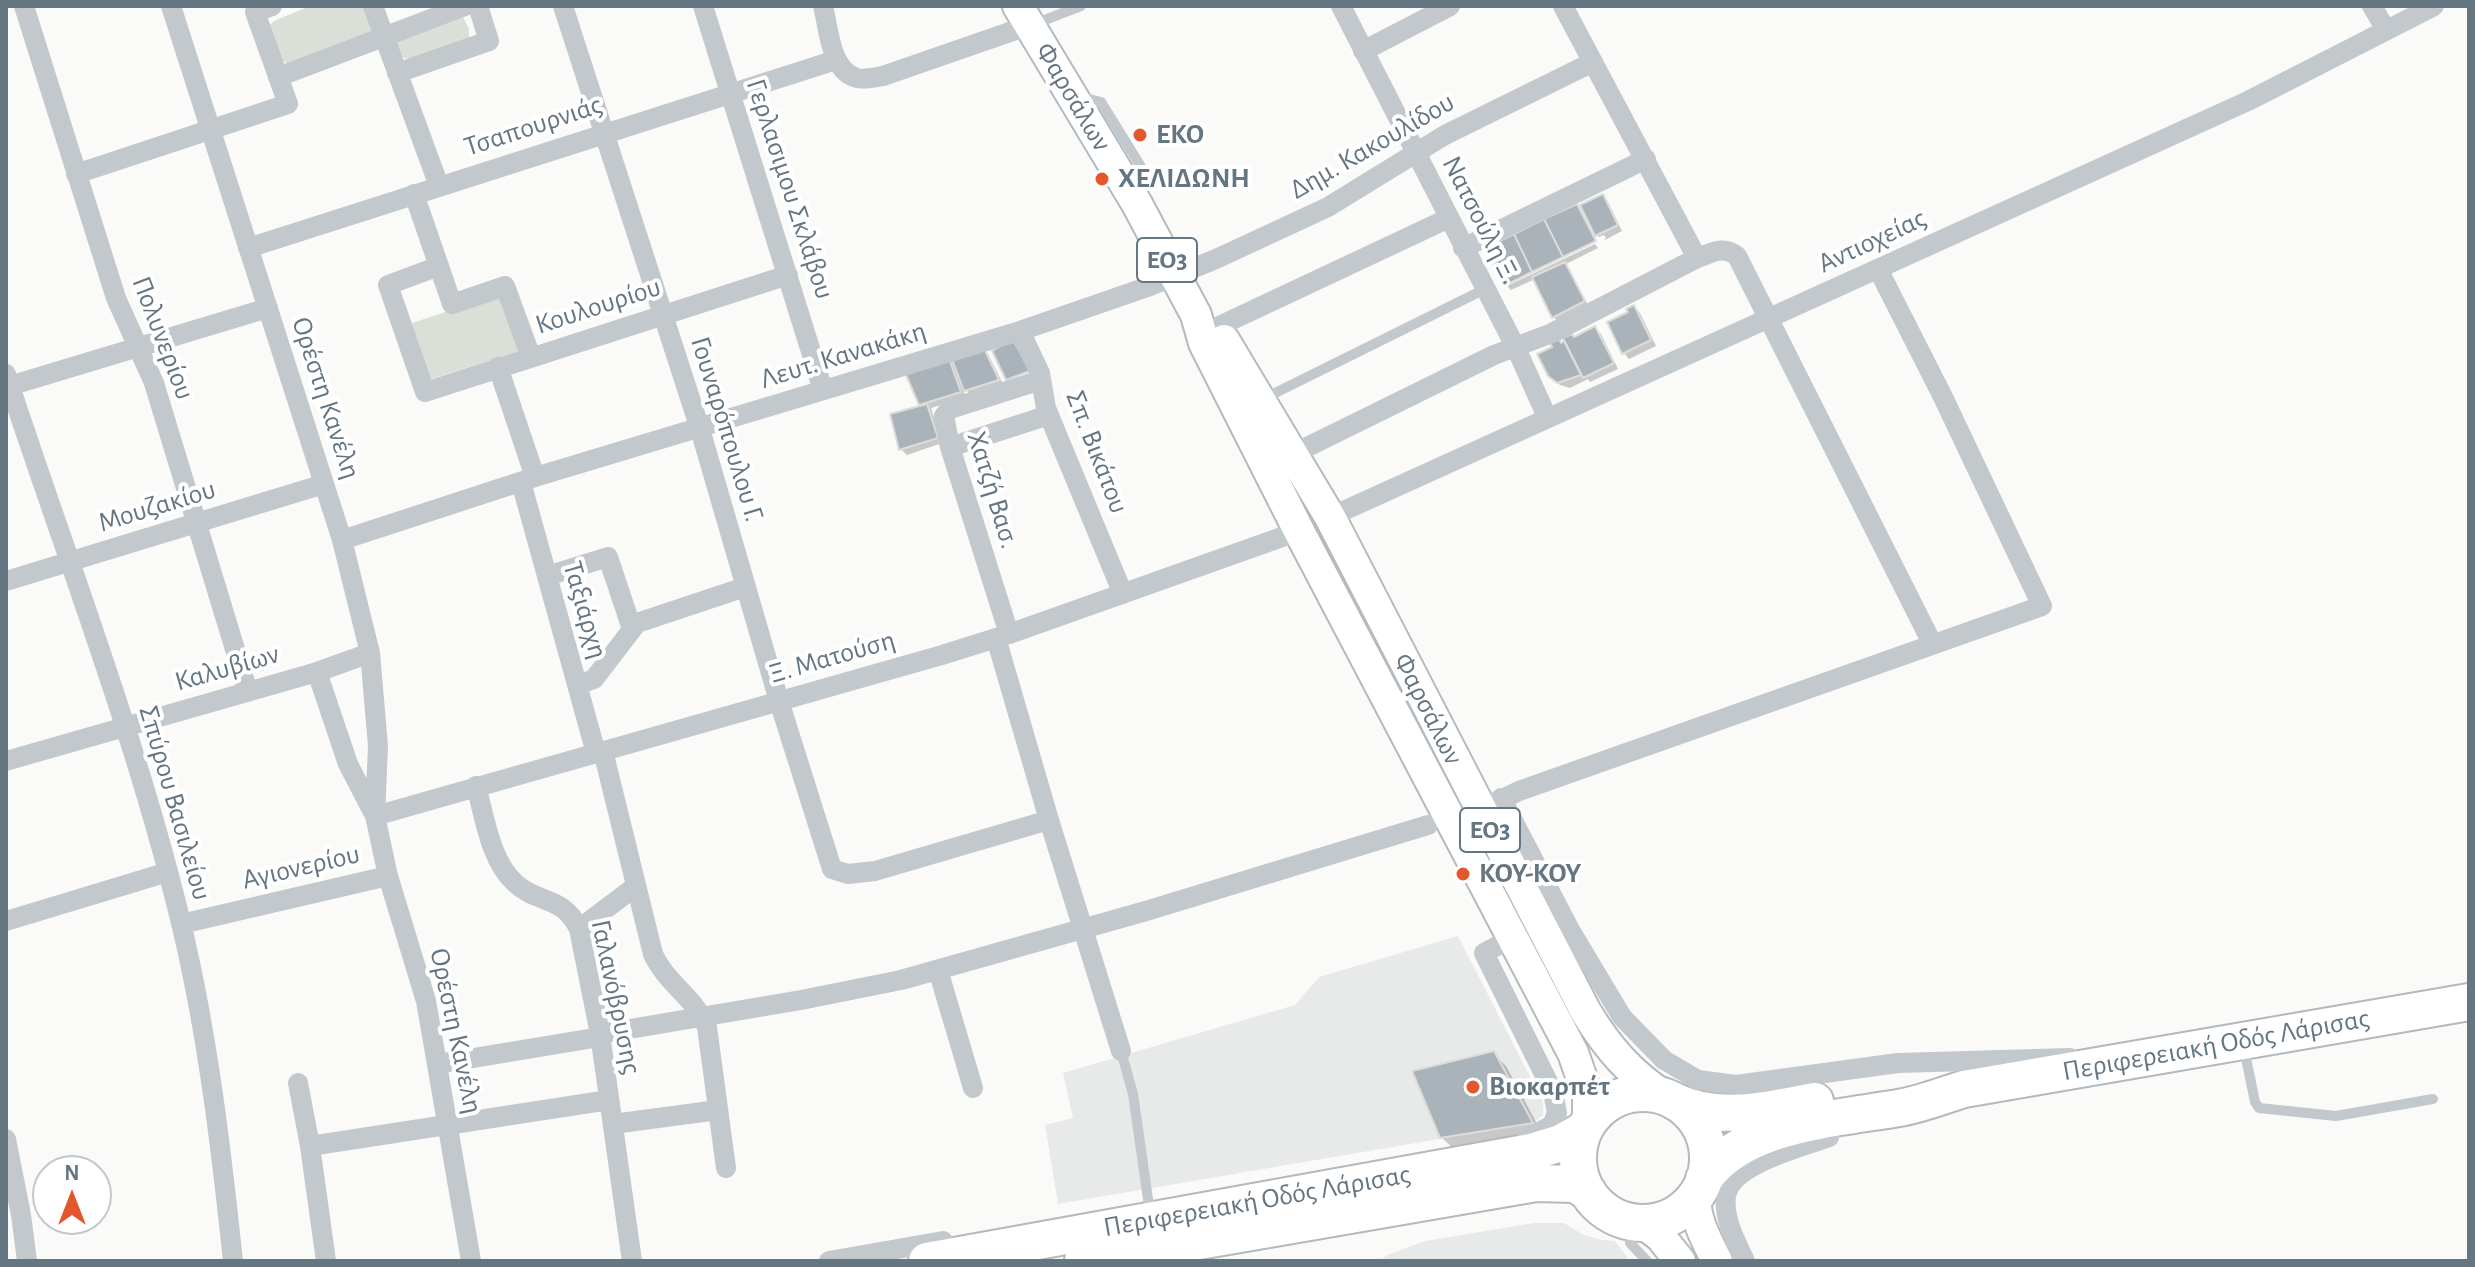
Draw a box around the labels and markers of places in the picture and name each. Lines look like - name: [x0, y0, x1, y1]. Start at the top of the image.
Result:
- place label: EKO: [1156, 118, 1204, 152]
- marker: EKO: [1131, 126, 1149, 144]
- place label: ΧΕΛΙΔΩΝΗ: [1118, 162, 1250, 196]
- marker: ΧΕΛΙΔΩΝΗ: [1093, 170, 1111, 188]
- place label: ΚΟΥ-ΚΟΥ: [1479, 857, 1581, 891]
- marker: ΚΟΥ-ΚΟΥ: [1454, 865, 1472, 883]
- place label: Βιοκαρπέτ: [1489, 1070, 1610, 1104]
- marker: Βιοκαρπέτ: [1464, 1078, 1482, 1096]

